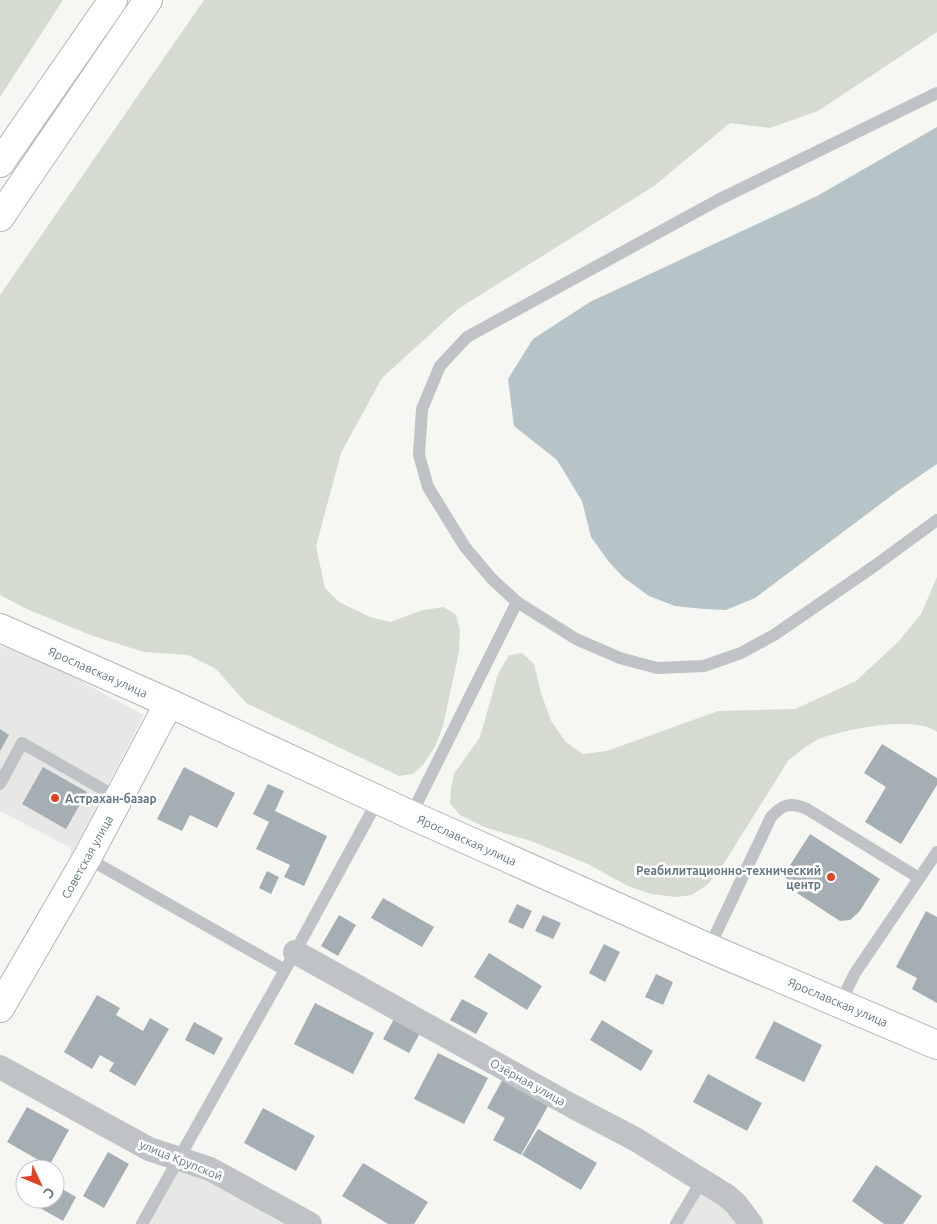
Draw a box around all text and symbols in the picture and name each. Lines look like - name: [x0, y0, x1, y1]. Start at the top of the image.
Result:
- street label: Ярославская улица: [46, 644, 150, 700]
- marker: Астрахан-базар: [49, 792, 61, 804]
- place label: Астрахан-базар: [65, 792, 157, 805]
- street label: Ярославская улица: [415, 812, 519, 868]
- street label: Советская улица: [59, 813, 115, 901]
- place label: Реабилитационно-технический центр: [636, 864, 821, 891]
- marker: Реабилитационно-технический центр: [825, 871, 837, 883]
- street label: Ярославская улица: [786, 975, 890, 1029]
- street label: Озёрная улица: [488, 1056, 568, 1108]
- street label: улица Крупской: [138, 1137, 224, 1183]
- north arrow: [15, 1159, 65, 1209]
- text: С: [40, 1184, 58, 1202]

